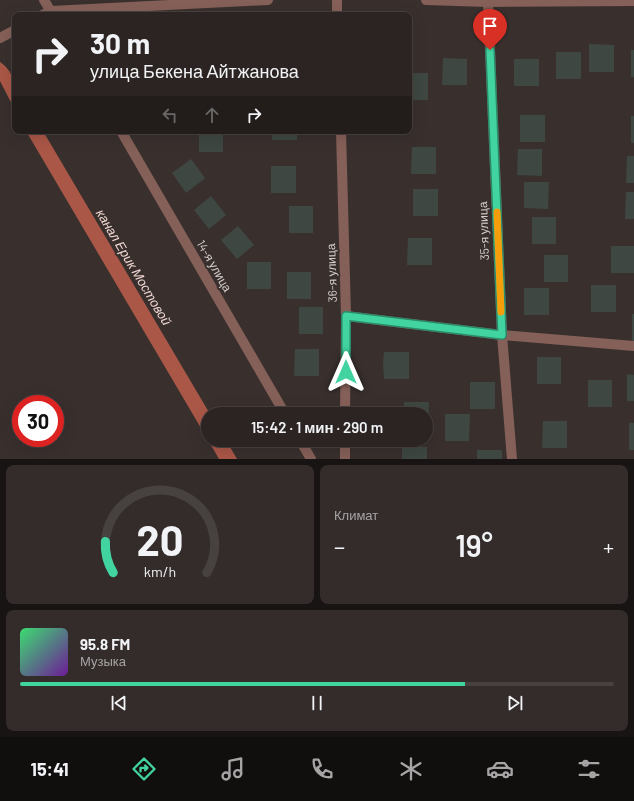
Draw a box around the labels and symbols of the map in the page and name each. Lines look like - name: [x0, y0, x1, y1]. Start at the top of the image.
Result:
- pin: [473, 9, 507, 50]
- street label: 35-я улица: [475, 201, 492, 261]
- water label: канал Ерик Мостовой: [93, 206, 175, 328]
- street label: 14-я улица: [194, 237, 235, 295]
- street label: 36-я улица: [323, 243, 340, 303]
- position arrow: [325, 351, 367, 393]
- speed limit sign: 30: [12, 395, 64, 447]

